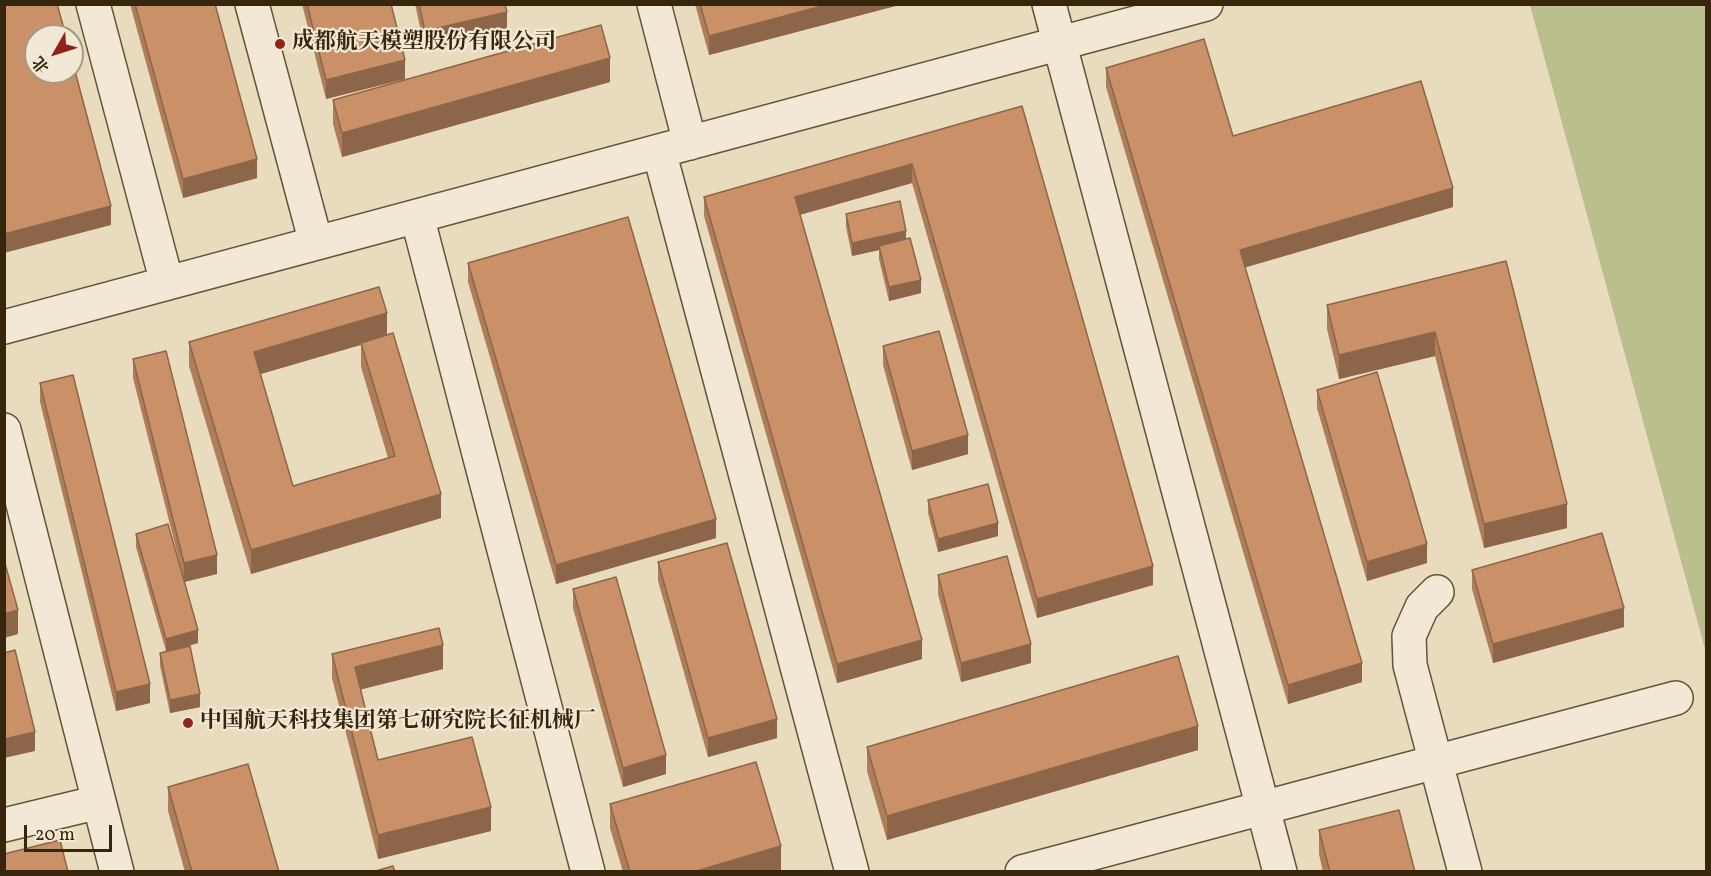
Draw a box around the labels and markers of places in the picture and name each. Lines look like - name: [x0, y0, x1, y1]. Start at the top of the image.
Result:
- place label: 成都航天模塑股份有限公司: [292, 31, 556, 57]
- marker: 成都航天模塑股份有限公司: [273, 37, 287, 51]
- place label: 中国航天科技集团第七研究院长征机械厂: [200, 710, 596, 736]
- marker: 中国航天科技集团第七研究院长征机械厂: [181, 716, 195, 730]

